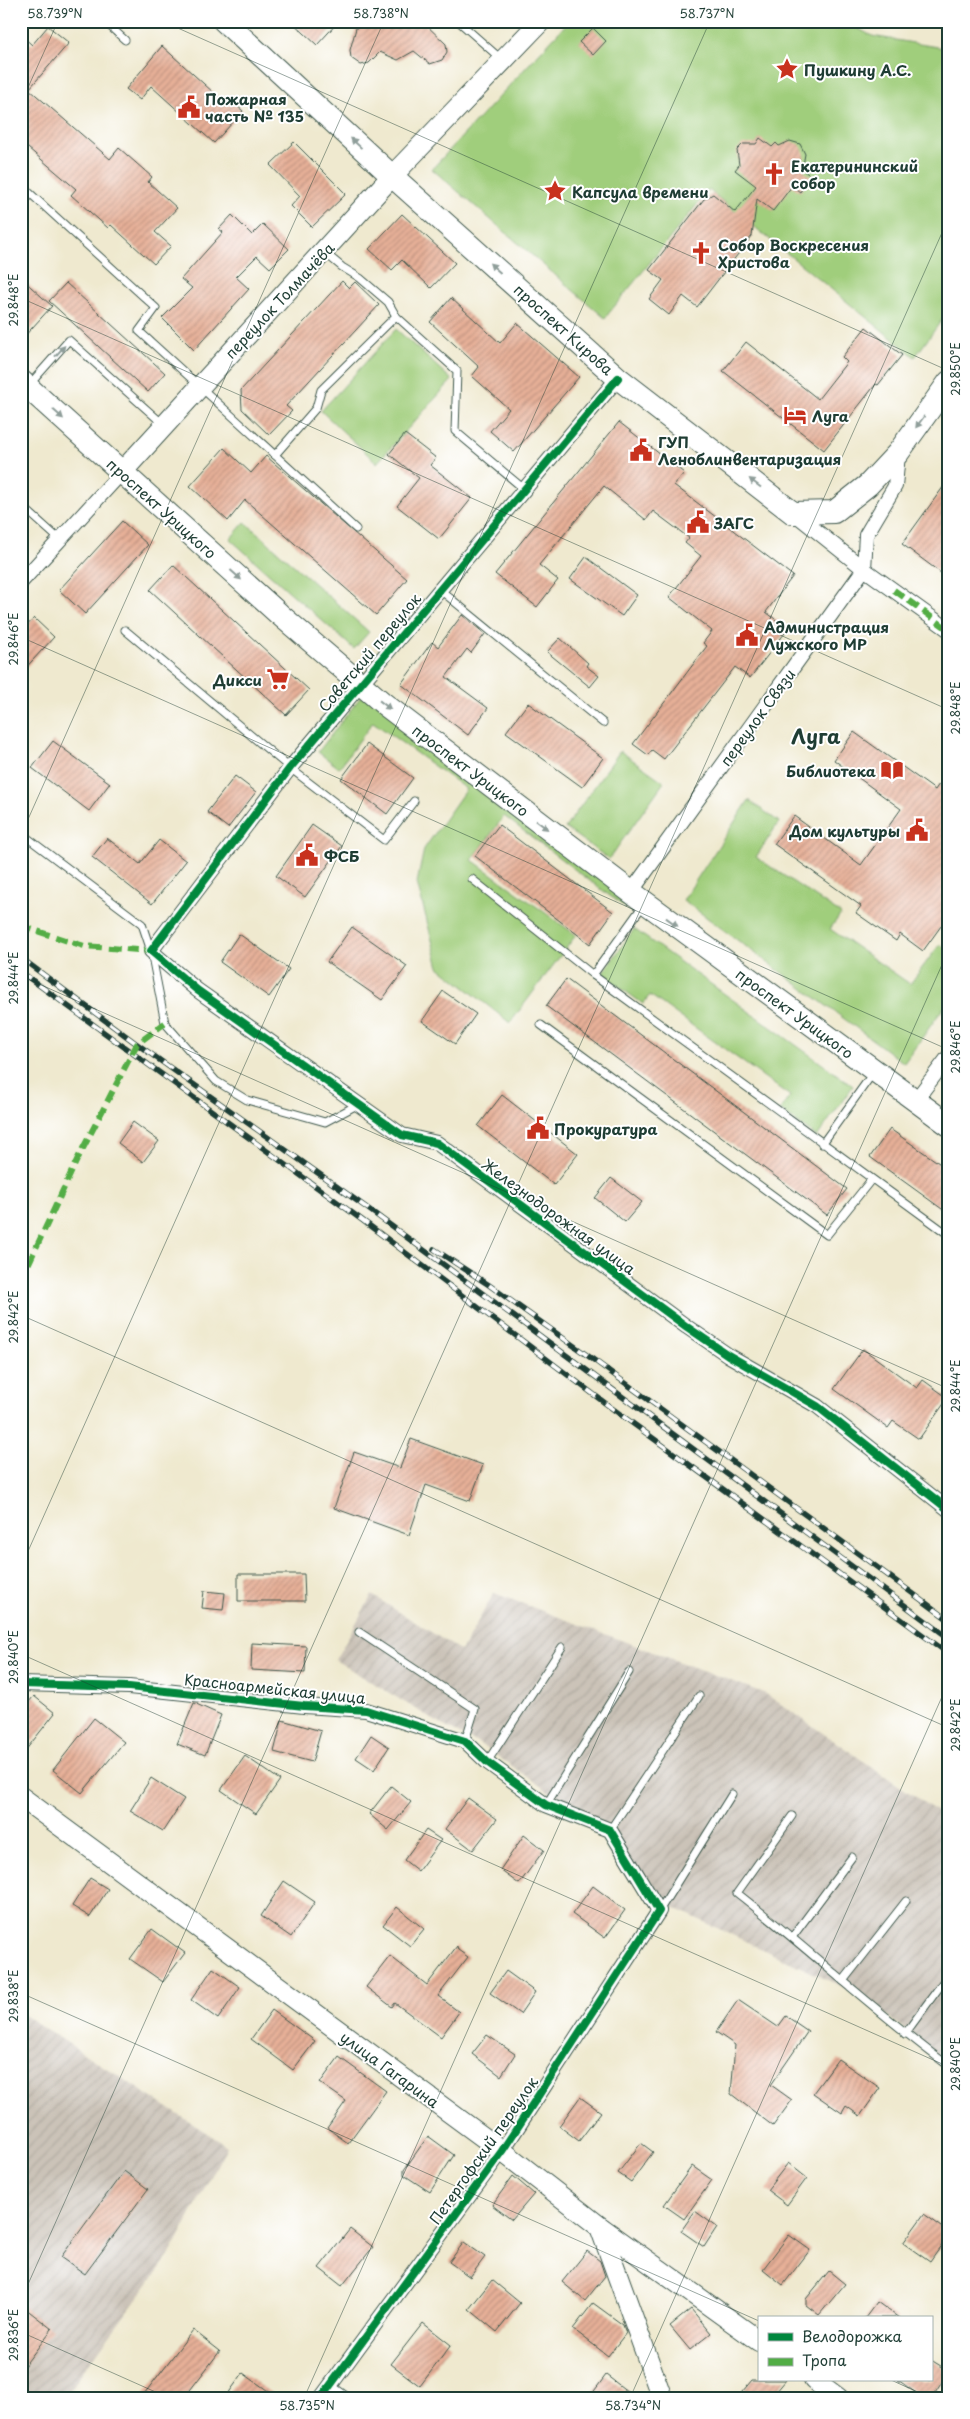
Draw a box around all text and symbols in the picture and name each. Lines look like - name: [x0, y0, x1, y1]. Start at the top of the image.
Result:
- text: 58.739°N: [27, 4, 83, 22]
- text: 58.738°N: [353, 4, 409, 22]
- text: 58.737°N: [679, 4, 735, 22]
- place icon: Пушкину А.С.: [774, 56, 800, 82]
- place label: Пушкину А.С.: [804, 58, 911, 81]
- place label: Пожарная часть № 135: [205, 87, 304, 127]
- public building icon: Пожарная часть № 135: [176, 94, 202, 120]
- one-way arrow: [350, 137, 362, 149]
- place label: Екатерининский собор: [791, 154, 918, 194]
- church icon: Екатерининский собор: [761, 161, 787, 187]
- place icon: Капсула времени: [542, 178, 568, 204]
- place label: Капсула времени: [572, 180, 709, 203]
- place label: Собор Воскресения Христова: [718, 233, 869, 273]
- street label: переулок Толмачёва: [219, 236, 340, 363]
- church icon: Собор Воскресения Христова: [688, 240, 714, 266]
- one-way arrow: [489, 262, 501, 274]
- text: 29.848°E: [4, 273, 22, 327]
- street label: проспект Кирова: [509, 278, 619, 381]
- text: 29.850°E: [946, 342, 964, 396]
- one-way arrow: [54, 345, 66, 357]
- hotel icon: Луга: [782, 402, 808, 428]
- place label: Луга: [812, 404, 849, 427]
- one-way arrow: [51, 408, 63, 420]
- one-way arrow: [915, 415, 925, 429]
- place label: ГУП Леноблинвентаризация: [658, 430, 841, 470]
- public building icon: ГУП Леноблинвентаризация: [628, 437, 654, 463]
- street label: проспект Урицкого: [102, 452, 222, 564]
- one-way arrow: [748, 478, 761, 489]
- public building icon: ЗАГС: [685, 509, 711, 535]
- place label: ЗАГС: [713, 511, 754, 534]
- one-way arrow: [230, 569, 242, 581]
- street label: Советский переулок: [312, 587, 426, 717]
- text: 29.846°E: [4, 613, 22, 665]
- place label: Администрация Лужского МР: [764, 615, 889, 655]
- public building icon: Администрация Лужского МР: [734, 622, 760, 648]
- street label: переулок Связи: [714, 663, 800, 771]
- supermarket icon: Дикси: [265, 666, 291, 692]
- place label: Дикси: [212, 668, 262, 691]
- text: 29.848°E: [946, 681, 964, 735]
- one-way arrow: [378, 699, 391, 710]
- street label: проспект Урицкого: [408, 718, 534, 822]
- district label: Луга: [791, 721, 841, 751]
- library icon: Библиотека: [879, 757, 905, 783]
- place label: Библиотека: [786, 759, 876, 782]
- public building icon: Дом культуры: [904, 817, 930, 843]
- one-way arrow: [535, 819, 548, 830]
- place label: Дом культуры: [789, 819, 900, 842]
- public building icon: ФСБ: [294, 842, 320, 868]
- place label: ФСБ: [324, 844, 359, 867]
- one-way arrow: [665, 917, 678, 928]
- text: 29.844°E: [4, 951, 22, 1005]
- street label: проспект Урицкого: [731, 962, 859, 1064]
- text: 29.846°E: [946, 1021, 964, 1073]
- public building icon: Прокуратура: [525, 1115, 551, 1141]
- place label: Прокуратура: [554, 1117, 658, 1140]
- street label: Железнодорожная улица: [477, 1152, 641, 1280]
- text: 29.842°E: [4, 1290, 22, 1344]
- text: 29.844°E: [946, 1359, 964, 1413]
- text: 29.840°E: [4, 1630, 22, 1684]
- street label: Красноармейская улица: [183, 1667, 367, 1709]
- text: 29.842°E: [946, 1698, 964, 1752]
- text: 29.838°E: [4, 1969, 22, 2023]
- street label: улица Гагарина: [336, 2025, 445, 2113]
- text: 29.840°E: [946, 2037, 964, 2091]
- street label: Петергофский переулок: [423, 2071, 543, 2229]
- text: 29.836°E: [4, 2309, 22, 2361]
- legend: [758, 2316, 932, 2382]
- text: Велодорожка: [802, 2324, 903, 2347]
- text: Тропа: [802, 2348, 847, 2371]
- text: 58.735°N: [279, 2396, 335, 2414]
- text: 58.734°N: [605, 2396, 661, 2414]

